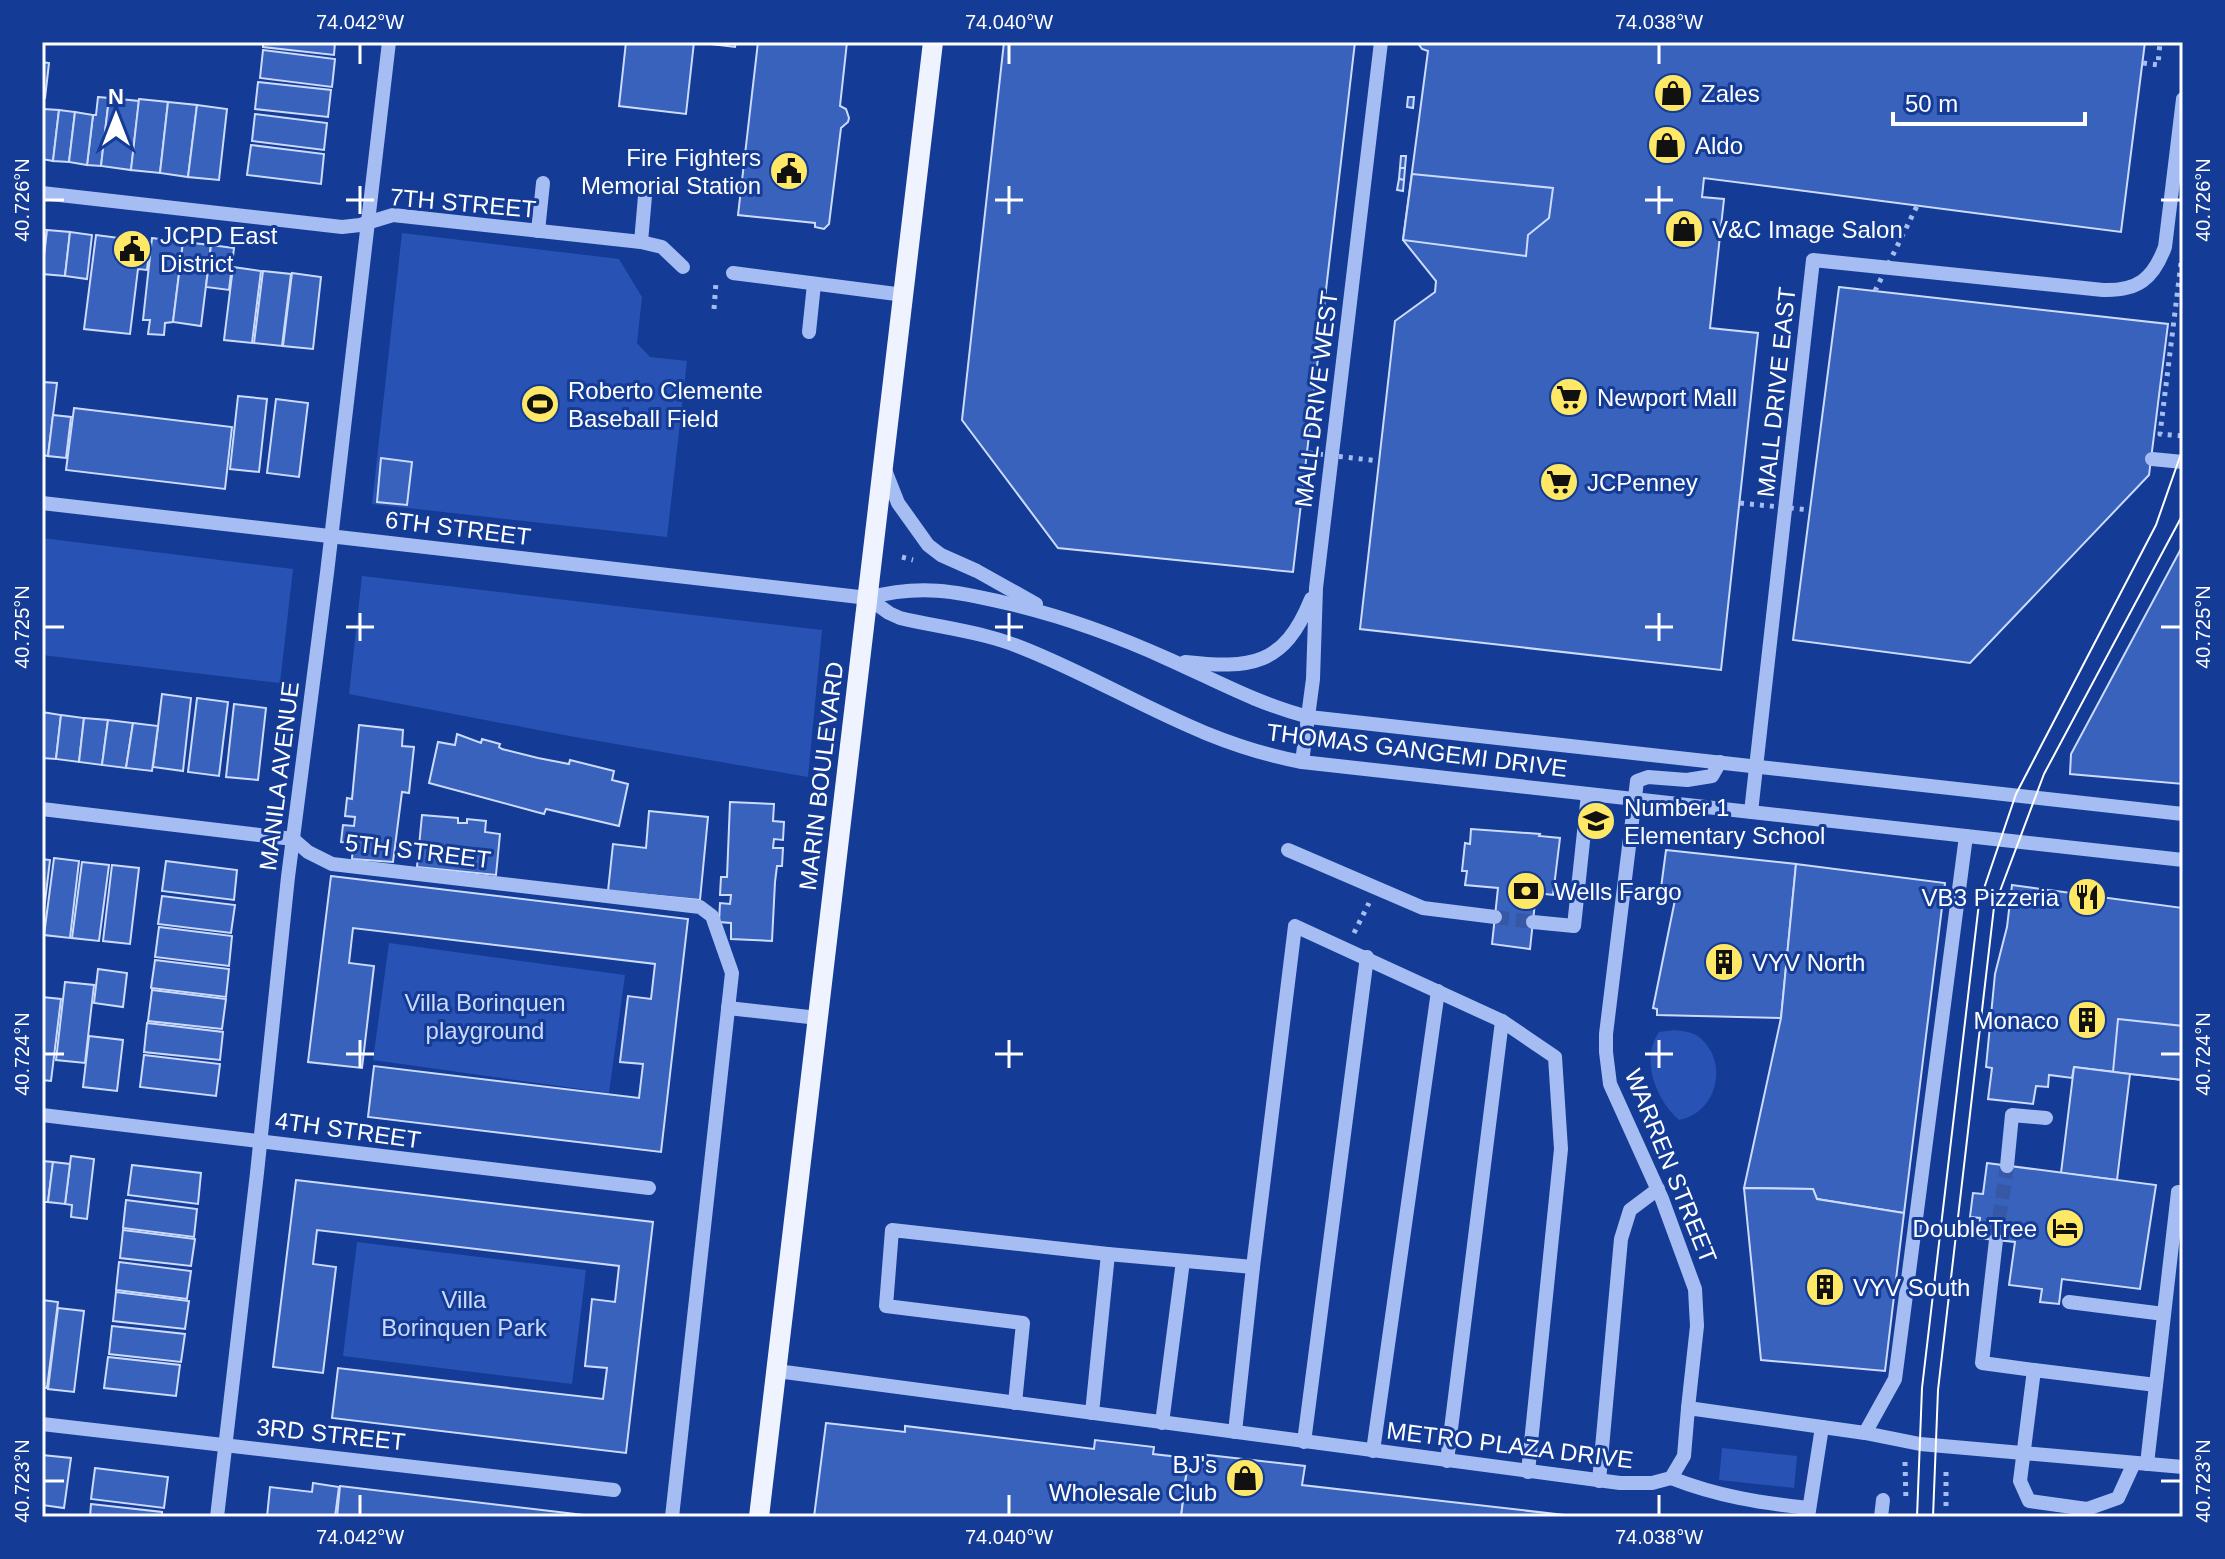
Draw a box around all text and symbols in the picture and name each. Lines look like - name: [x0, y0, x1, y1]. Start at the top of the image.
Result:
- text: 74.042°W: [316, 11, 404, 33]
- text: 74.040°W: [965, 11, 1053, 33]
- text: 74.038°W: [1615, 11, 1703, 33]
- shop icon: Zales: [1652, 72, 1694, 114]
- north arrow: [76, 76, 156, 156]
- scale bar: [1893, 76, 2085, 126]
- place label: Zales: [1701, 80, 1760, 107]
- text: N: [108, 84, 124, 109]
- text: 50 m: [1905, 90, 1958, 117]
- shop icon: Aldo: [1646, 124, 1688, 166]
- place label: Aldo: [1695, 132, 1743, 159]
- place label: Fire Fighters Memorial Station: [581, 144, 761, 199]
- public building icon: Fire Fighters Memorial Station: [768, 150, 810, 192]
- text: 40.726°N: [11, 158, 33, 242]
- text: 40.726°N: [2192, 158, 2214, 242]
- street label: 7TH STREET: [389, 183, 538, 223]
- shop icon: V&C Image Salon: [1663, 208, 1705, 250]
- place label: V&C Image Salon: [1712, 216, 1903, 243]
- place label: JCPD East District: [160, 222, 278, 277]
- public building icon: JCPD East District: [111, 228, 153, 270]
- street label: MALL DRIVE EAST: [1752, 285, 1800, 498]
- street label: MALL DRIVE WEST: [1289, 289, 1343, 509]
- supermarket icon: Newport Mall: [1548, 376, 1590, 418]
- place label: Roberto Clemente Baseball Field: [568, 377, 763, 432]
- sports icon: Roberto Clemente Baseball Field: [519, 383, 561, 425]
- place label: Newport Mall: [1597, 384, 1737, 411]
- supermarket icon: JCPenney: [1538, 461, 1580, 503]
- place label: JCPenney: [1587, 469, 1698, 496]
- street label: 6TH STREET: [384, 506, 533, 550]
- text: 40.725°N: [11, 585, 33, 669]
- text: 40.725°N: [2192, 585, 2214, 669]
- street label: MARIN BOULEVARD: [794, 660, 848, 892]
- street label: MANILA AVENUE: [254, 680, 304, 872]
- street label: THOMAS GANGEMI DRIVE: [1265, 718, 1569, 782]
- place label: Number 1 Elementary School: [1624, 794, 1825, 849]
- school or university icon: Number 1 Elementary School: [1575, 800, 1617, 842]
- street label: 5TH STREET: [344, 829, 493, 873]
- bank icon: Wells Fargo: [1505, 870, 1547, 912]
- restaurant icon: VB3 Pizzeria: [2066, 876, 2108, 918]
- place label: Wells Fargo: [1554, 878, 1682, 905]
- place label: VB3 Pizzeria: [1922, 884, 2060, 911]
- building icon: VYV North: [1703, 941, 1745, 983]
- place label: VYV North: [1752, 949, 1865, 976]
- park label: Villa Borinquen playground: [404, 989, 566, 1044]
- building icon: Monaco: [2066, 999, 2108, 1041]
- place label: Monaco: [1974, 1007, 2059, 1034]
- text: 40.724°N: [11, 1012, 33, 1096]
- text: 40.724°N: [2192, 1012, 2214, 1096]
- street label: WARREN STREET: [1620, 1065, 1722, 1267]
- street label: 4TH STREET: [273, 1106, 423, 1154]
- hotel icon: DoubleTree: [2044, 1207, 2086, 1249]
- place label: DoubleTree: [1912, 1215, 2037, 1242]
- building icon: VYV South: [1804, 1266, 1846, 1308]
- place label: VYV South: [1853, 1274, 1970, 1301]
- park label: Villa Borinquen Park: [381, 1286, 548, 1341]
- street label: 3RD STREET: [255, 1413, 407, 1455]
- street label: METRO PLAZA DRIVE: [1385, 1416, 1635, 1474]
- text: 40.723°N: [11, 1439, 33, 1523]
- text: 40.723°N: [2192, 1439, 2214, 1523]
- place label: BJ's Wholesale Club: [1049, 1451, 1217, 1506]
- shop icon: BJ's Wholesale Club: [1224, 1457, 1266, 1499]
- text: 74.042°W: [316, 1526, 404, 1548]
- text: 74.040°W: [965, 1526, 1053, 1548]
- text: 74.038°W: [1615, 1526, 1703, 1548]

